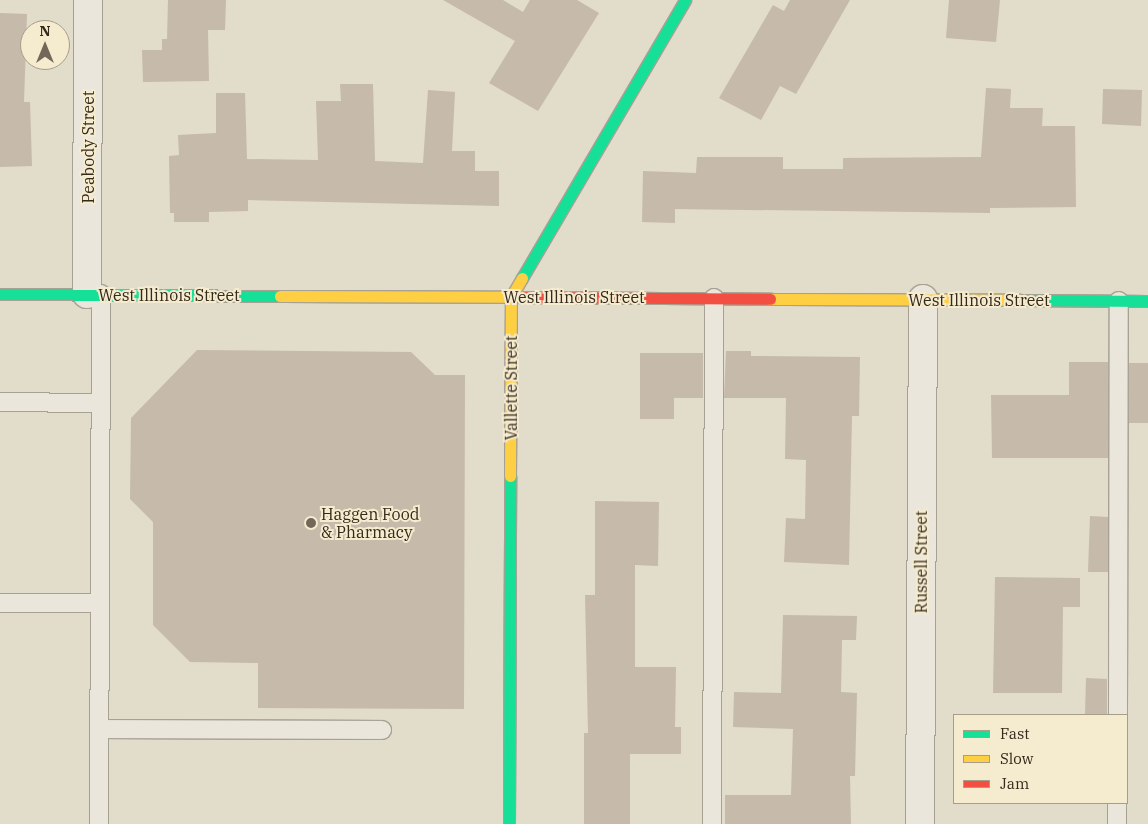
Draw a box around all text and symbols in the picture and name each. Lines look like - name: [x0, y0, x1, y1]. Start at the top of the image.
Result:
- north arrow: [20, 20, 70, 70]
- text: N: [39, 22, 51, 40]
- street label: Peabody Street: [78, 91, 98, 203]
- street label: West Illinois Street: [98, 285, 240, 305]
- street label: West Illinois Street: [503, 287, 645, 307]
- street label: West Illinois Street: [908, 290, 1050, 310]
- street label: Vallette Street: [501, 336, 521, 440]
- place label: Haggen Food & Pharmacy: [321, 504, 420, 542]
- street label: Russell Street: [911, 511, 931, 613]
- marker: Haggen Food & Pharmacy: [305, 517, 317, 529]
- legend: [953, 714, 1128, 804]
- text: Fast: [1000, 724, 1030, 743]
- text: Slow: [1000, 749, 1033, 768]
- text: Jam: [1000, 774, 1029, 793]

